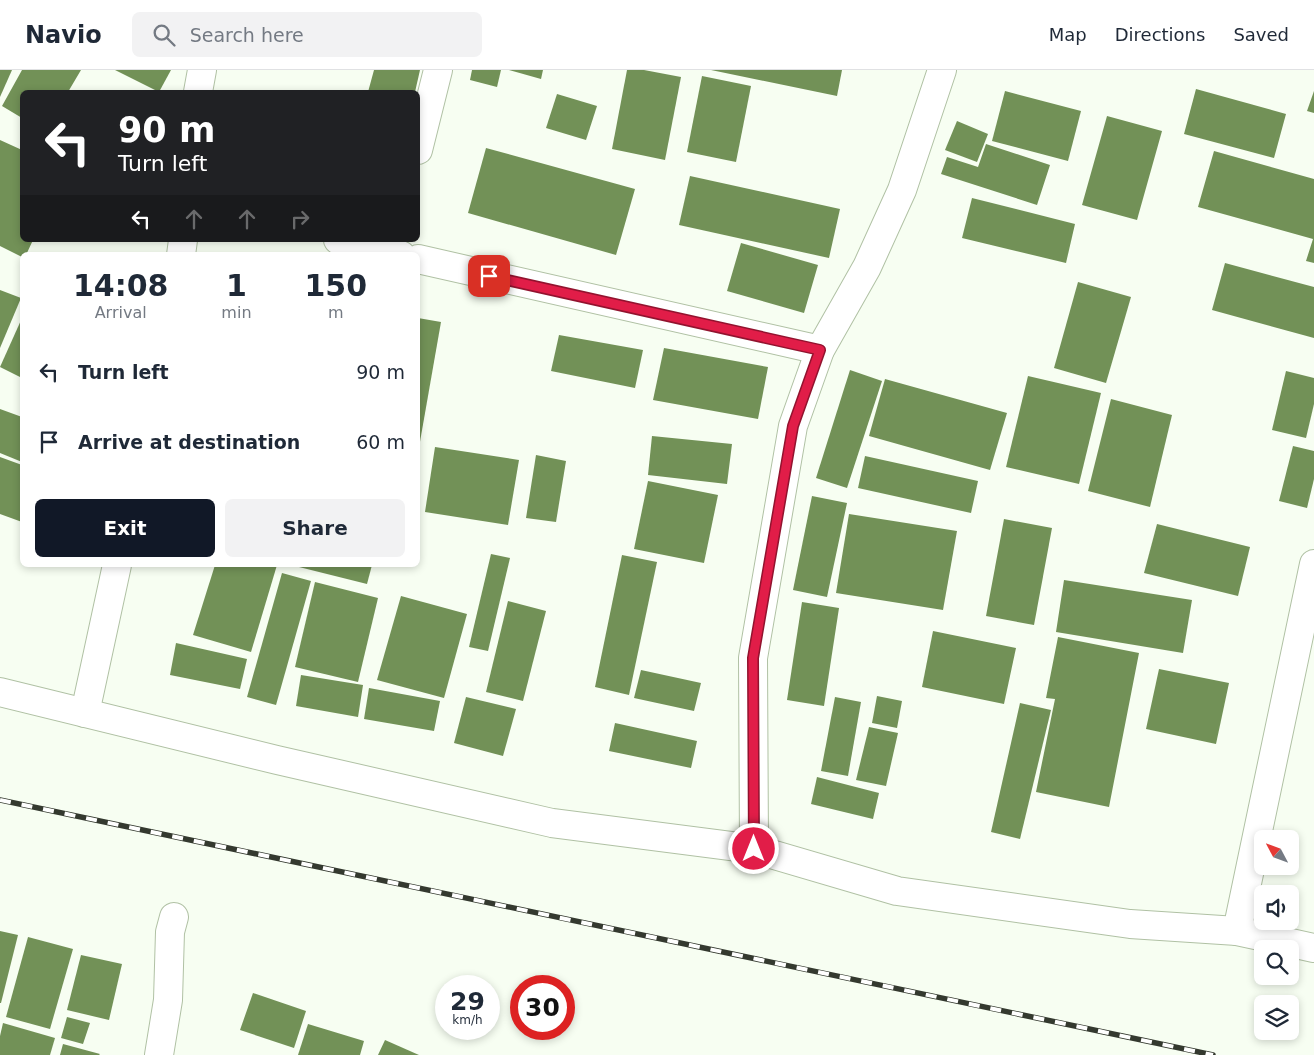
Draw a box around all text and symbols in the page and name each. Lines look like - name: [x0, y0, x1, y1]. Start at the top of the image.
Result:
- search box: [132, 12, 482, 57]
- text: Navio: [25, 21, 102, 49]
- icon: search: [150, 21, 178, 49]
- text: Search here: [190, 24, 304, 46]
- text: Map: [1049, 24, 1087, 45]
- text: Directions: [1115, 24, 1205, 45]
- text: Saved: [1233, 24, 1289, 45]
- icon: left: [35, 110, 100, 175]
- text: 90 m: [118, 110, 215, 150]
- text: Turn left: [118, 151, 207, 176]
- icon: left: [127, 205, 155, 233]
- icon: ahead: [180, 205, 208, 233]
- icon: ahead: [233, 205, 261, 233]
- icon: right: [286, 205, 314, 233]
- pin: [468, 255, 510, 297]
- icon: arrive: [475, 262, 503, 290]
- text: 14:08: [73, 268, 168, 303]
- text: 1: [226, 268, 247, 303]
- text: 150: [304, 268, 367, 303]
- text: Arrival: [95, 303, 147, 322]
- text: min: [221, 303, 252, 322]
- text: m: [328, 303, 344, 322]
- icon: left: [35, 358, 63, 386]
- text: Turn left: [78, 361, 169, 383]
- text: 90 m: [356, 361, 405, 383]
- icon: arrive: [35, 428, 63, 456]
- text: Arrive at destination: [78, 431, 300, 453]
- text: 60 m: [356, 431, 405, 453]
- button: Exit: [35, 499, 215, 557]
- button: Share: [225, 499, 405, 557]
- position arrow: [727, 822, 779, 874]
- north arrow: [1254, 830, 1299, 875]
- map controls: [1254, 830, 1299, 1040]
- button: sound: [1254, 885, 1299, 930]
- button: search: [1254, 940, 1299, 985]
- speed limit sign: 30: [510, 975, 575, 1040]
- text: 29: [450, 987, 485, 1016]
- button: layers: [1254, 995, 1299, 1040]
- text: km/h: [452, 1013, 483, 1027]

